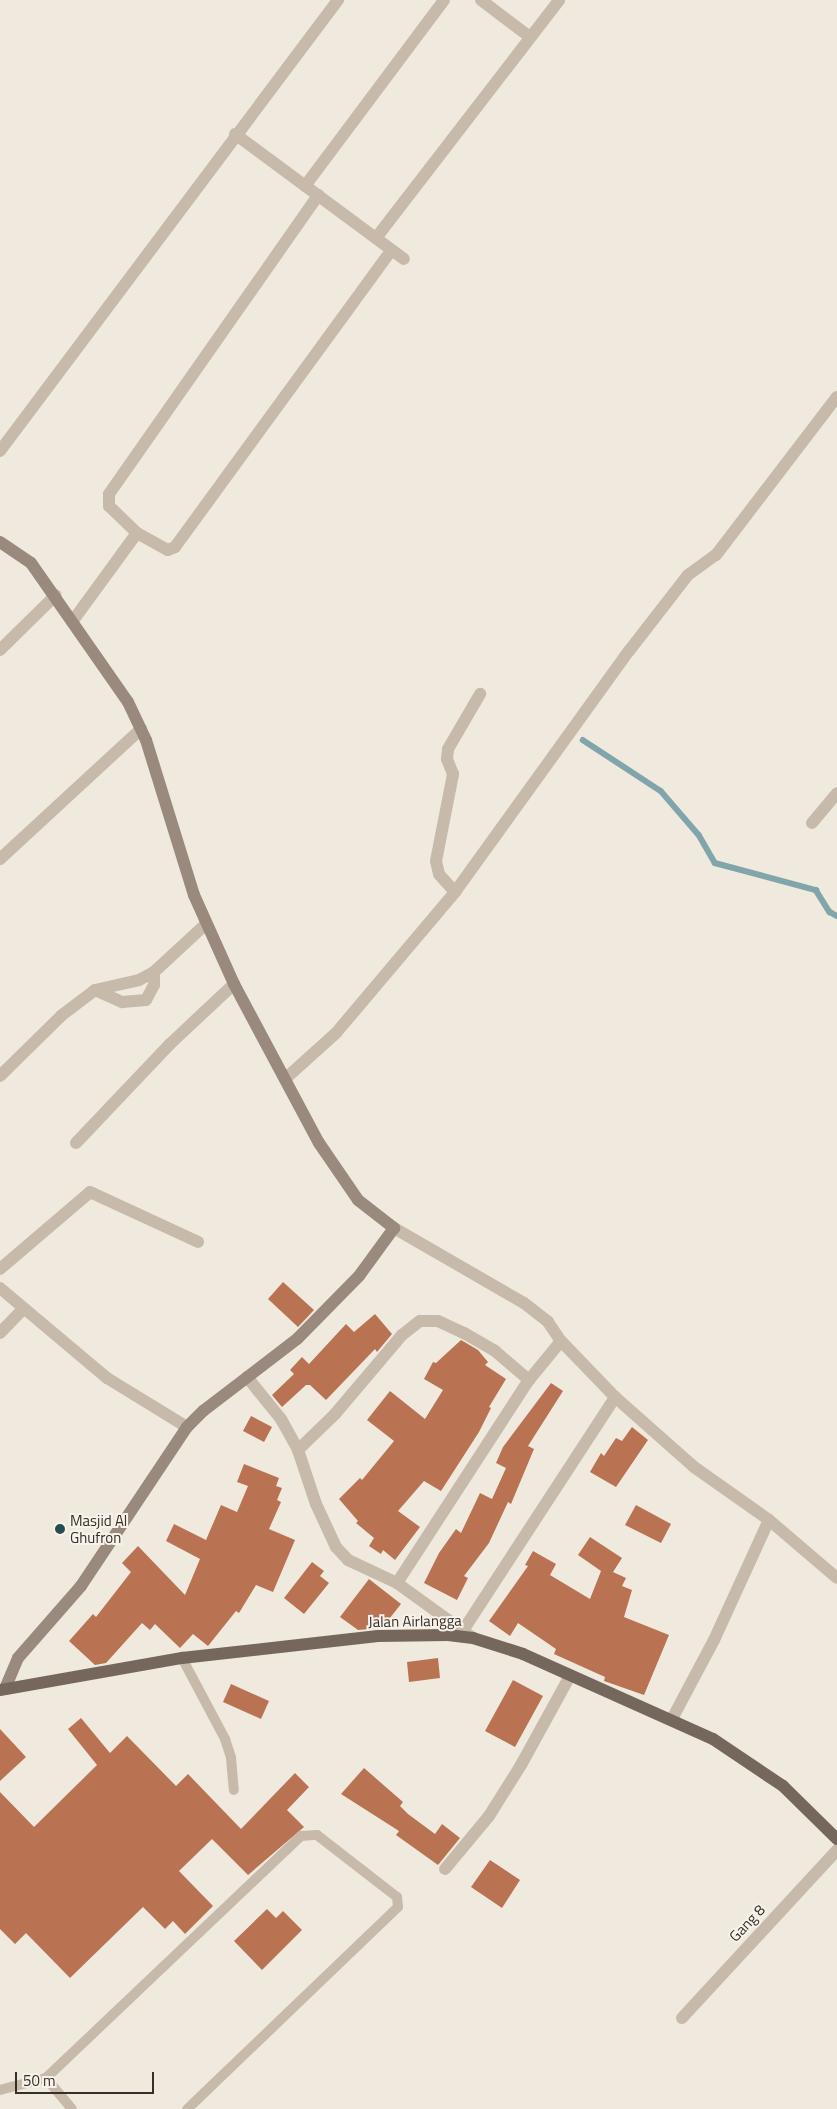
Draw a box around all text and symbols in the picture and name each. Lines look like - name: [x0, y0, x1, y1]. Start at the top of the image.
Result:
- place label: Masjid Al Ghufron: [70, 1511, 127, 1546]
- marker: Masjid Al Ghufron: [54, 1523, 66, 1535]
- street label: Jalan Airlangga: [368, 1611, 462, 1631]
- street label: Gang 8: [725, 1901, 769, 1945]
- scale bar: [18, 2062, 156, 2094]
- text: 50 m: [23, 2069, 56, 2092]

